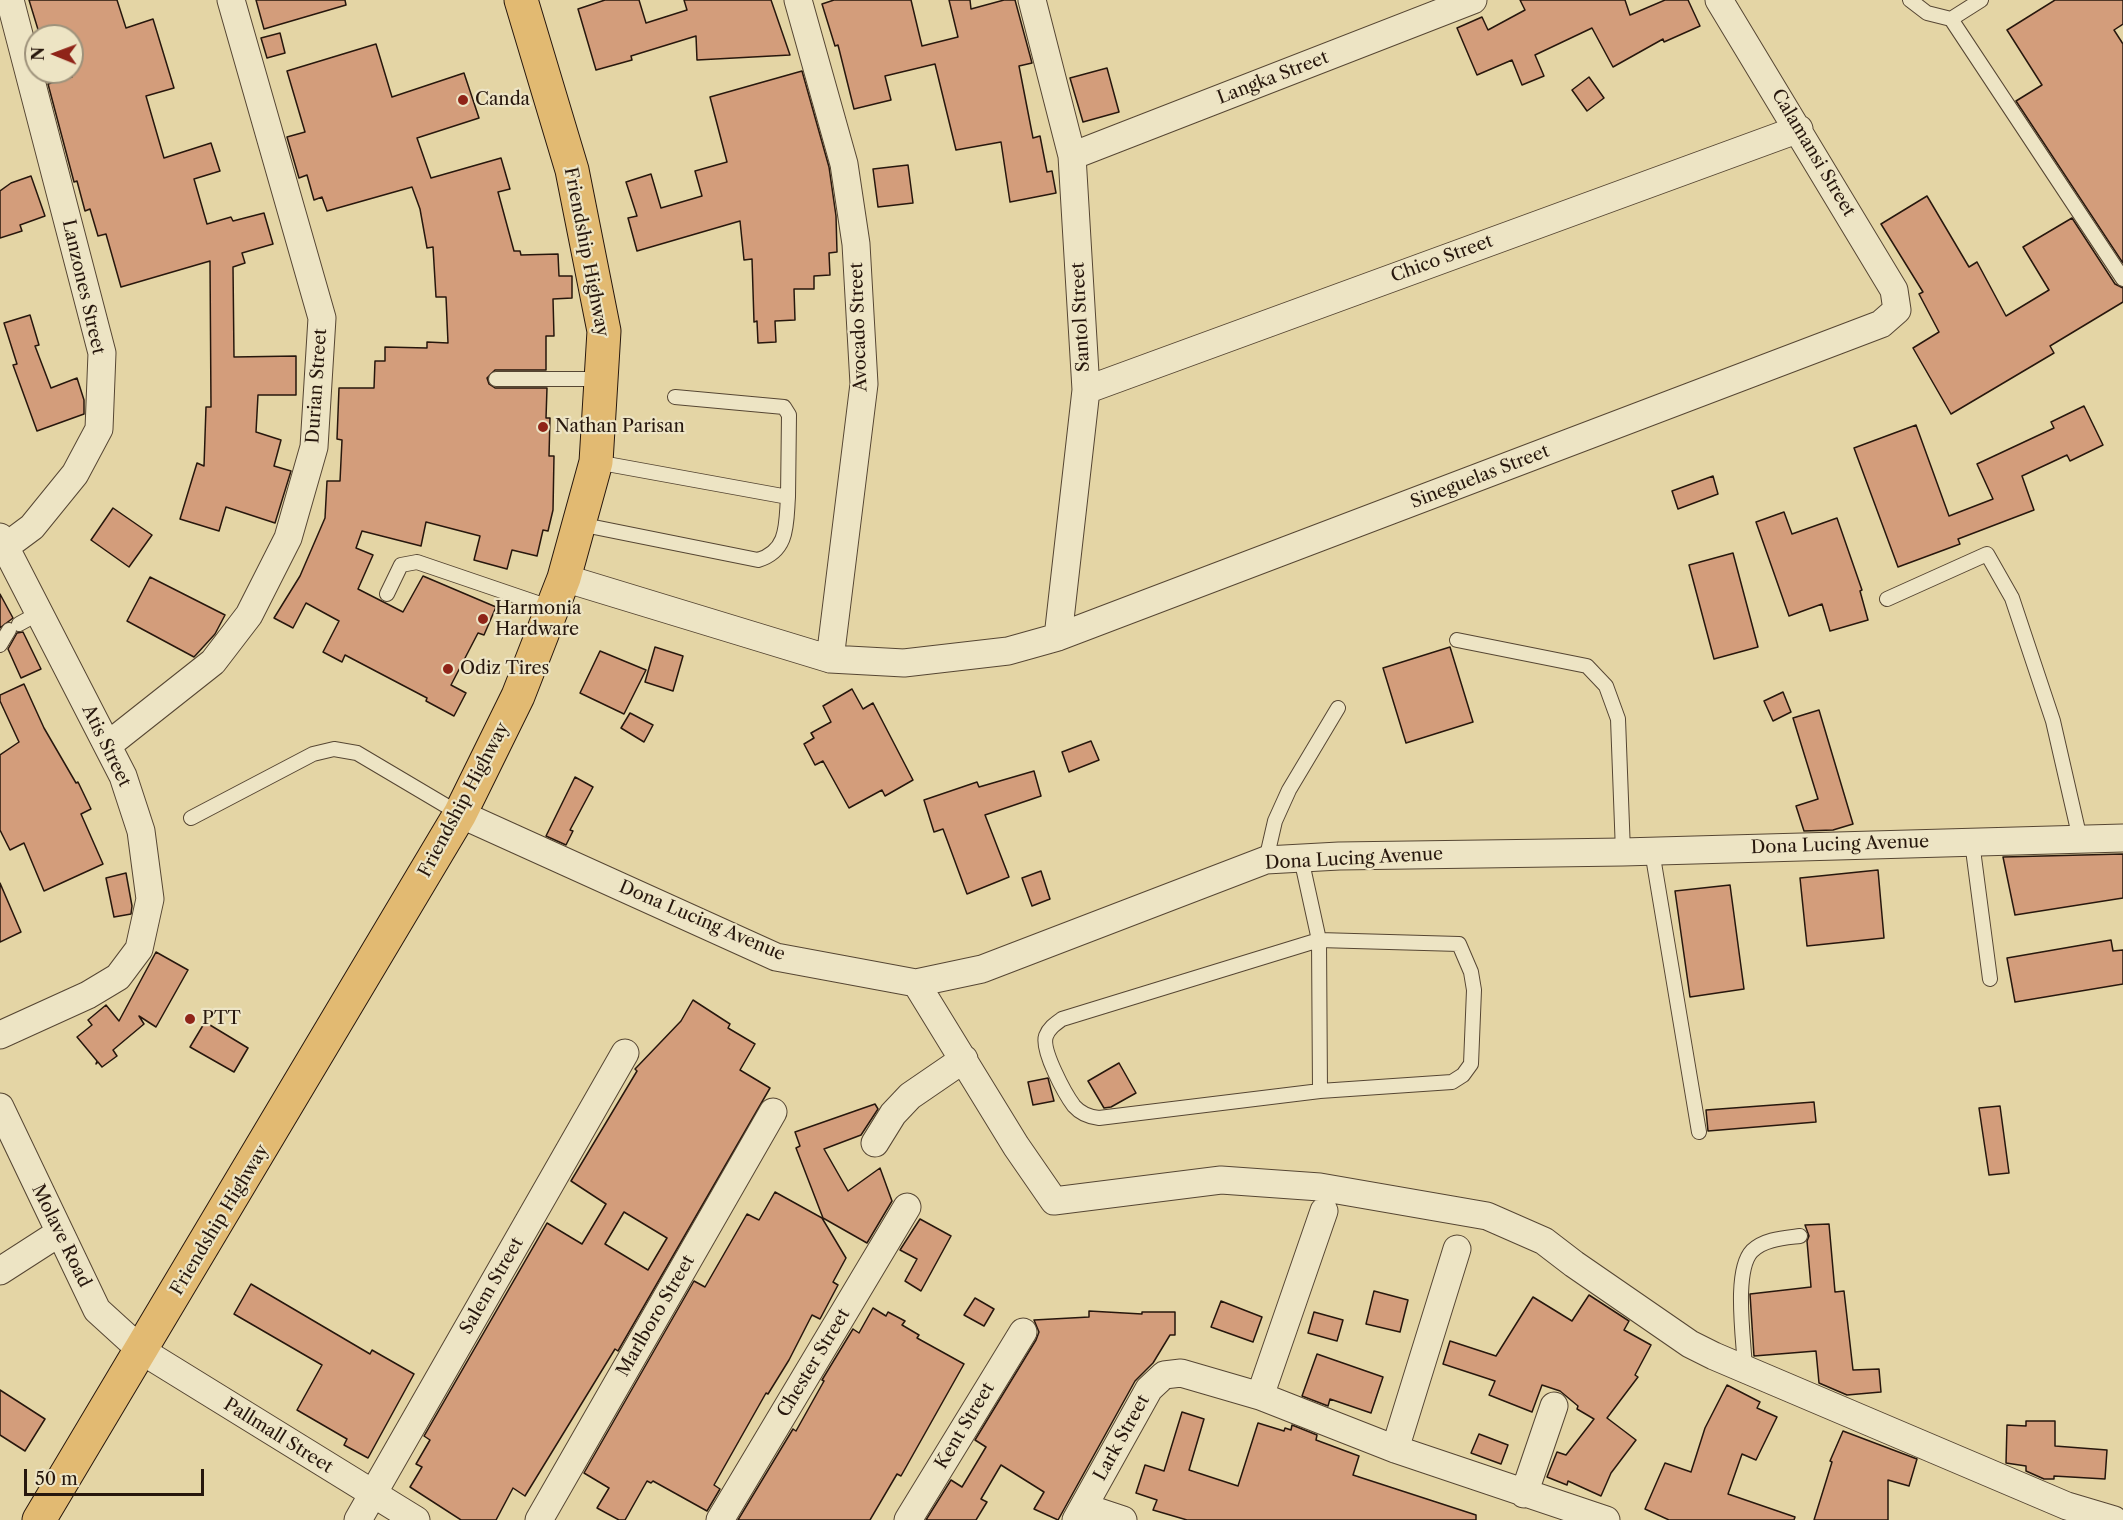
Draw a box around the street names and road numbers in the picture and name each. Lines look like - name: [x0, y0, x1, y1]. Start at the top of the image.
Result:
- street label: Langka Street: [1214, 47, 1332, 109]
- street label: Calamansi Street: [1766, 85, 1860, 221]
- street label: Friendship Highway: [559, 165, 613, 339]
- street label: Lanzones Street: [57, 217, 109, 357]
- street label: Chico Street: [1388, 231, 1496, 287]
- street label: Avocado Street: [846, 262, 872, 392]
- street label: Santol Street: [1067, 262, 1095, 372]
- street label: Durian Street: [302, 328, 332, 444]
- street label: Sineguelas Street: [1408, 441, 1552, 513]
- street label: Atis Street: [77, 701, 135, 791]
- street label: Friendship Highway: [414, 719, 514, 881]
- street label: Dona Lucing Avenue: [1750, 831, 1930, 859]
- street label: Dona Lucing Avenue: [1264, 844, 1444, 874]
- street label: Dona Lucing Avenue: [616, 876, 788, 966]
- street label: Friendship Highway: [166, 1141, 274, 1299]
- street label: Molave Road: [27, 1181, 95, 1291]
- street label: Salem Street: [456, 1234, 528, 1338]
- street label: Marlboro Street: [613, 1251, 699, 1381]
- street label: Chester Street: [773, 1305, 855, 1421]
- street label: Kent Street: [931, 1379, 999, 1473]
- street label: Lark Street: [1090, 1391, 1154, 1485]
- street label: Pallmall Street: [219, 1394, 337, 1478]

